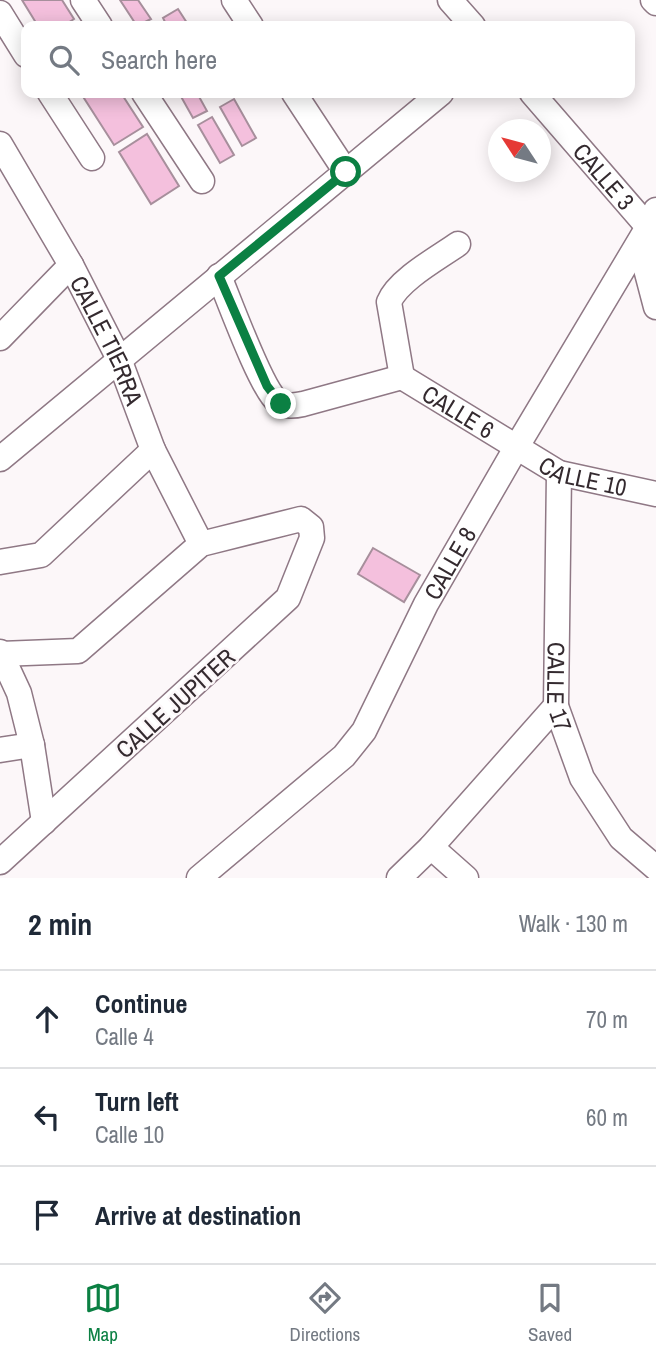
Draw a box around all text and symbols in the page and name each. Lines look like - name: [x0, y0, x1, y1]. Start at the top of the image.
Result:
- search box: [21, 21, 635, 98]
- icon: search: [45, 41, 83, 79]
- text: Search here: [101, 42, 217, 77]
- north arrow: [488, 119, 551, 182]
- street label: CALLE 3: [566, 136, 642, 216]
- route start: [330, 156, 361, 187]
- street label: CALLE TIERRA: [63, 270, 151, 410]
- street label: CALLE 6: [416, 377, 500, 446]
- route end: [265, 388, 296, 419]
- street label: CALLE 10: [533, 448, 630, 503]
- street label: CALLE 8: [416, 521, 483, 605]
- street label: CALLE JUPITER: [109, 641, 241, 765]
- street label: CALLE 17: [540, 642, 580, 736]
- text: 2 min: [28, 904, 92, 944]
- text: Walk · 130 m: [519, 908, 628, 939]
- text: Continue: [95, 986, 187, 1021]
- icon: ahead: [28, 1000, 66, 1038]
- text: 70 m: [586, 1004, 628, 1035]
- text: Calle 4: [95, 1021, 154, 1052]
- text: Turn left: [95, 1084, 179, 1119]
- icon: left: [28, 1098, 66, 1136]
- text: 60 m: [586, 1102, 628, 1133]
- text: Calle 10: [95, 1119, 164, 1150]
- icon: arrive: [28, 1196, 66, 1234]
- text: Arrive at destination: [95, 1198, 301, 1233]
- tab: Map: [84, 1279, 122, 1347]
- tab: Directions: [289, 1279, 360, 1347]
- tab: Saved: [528, 1279, 572, 1347]

